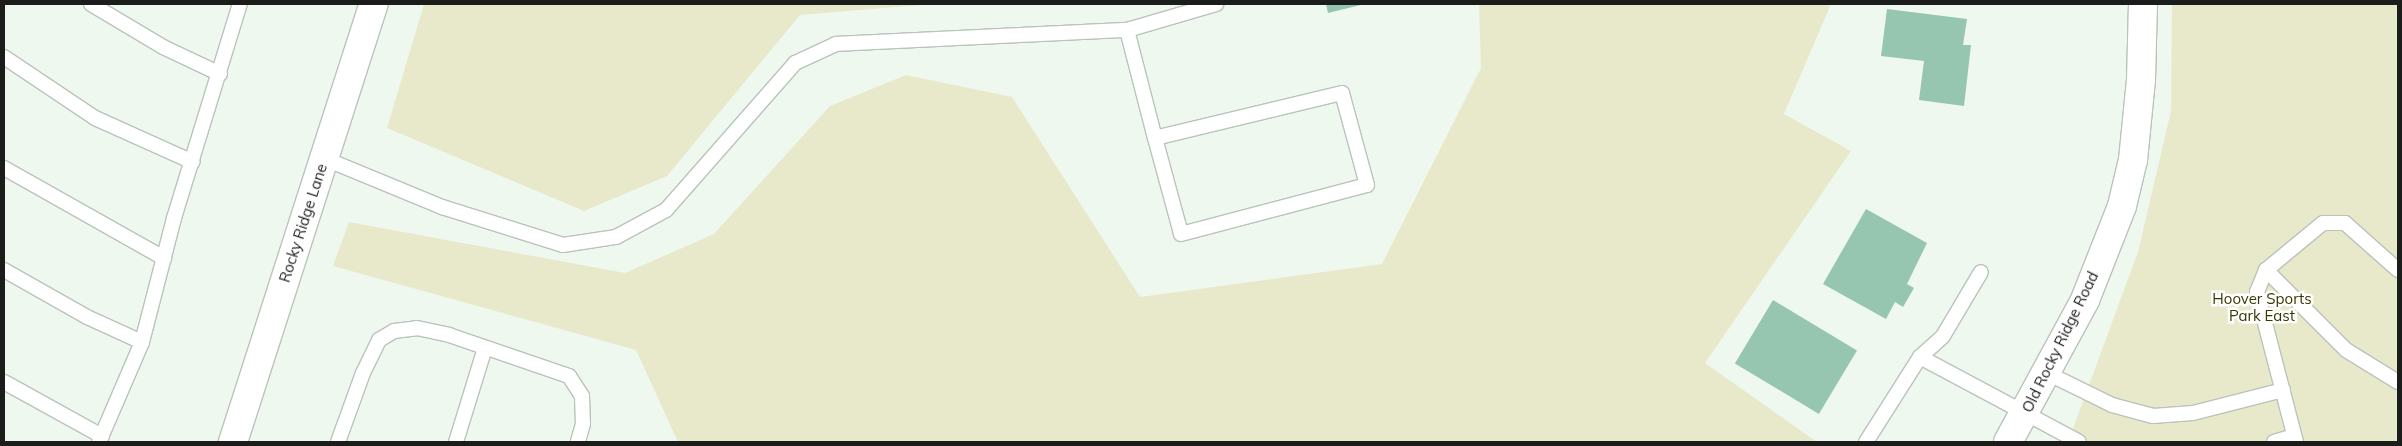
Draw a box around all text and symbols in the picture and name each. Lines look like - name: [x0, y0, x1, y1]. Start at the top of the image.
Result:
- street label: Rocky Ridge Lane: [275, 161, 331, 285]
- street label: Old Rocky Ridge Road: [2018, 269, 2102, 415]
- park label: Hoover Sports Park East: [2212, 289, 2312, 324]

